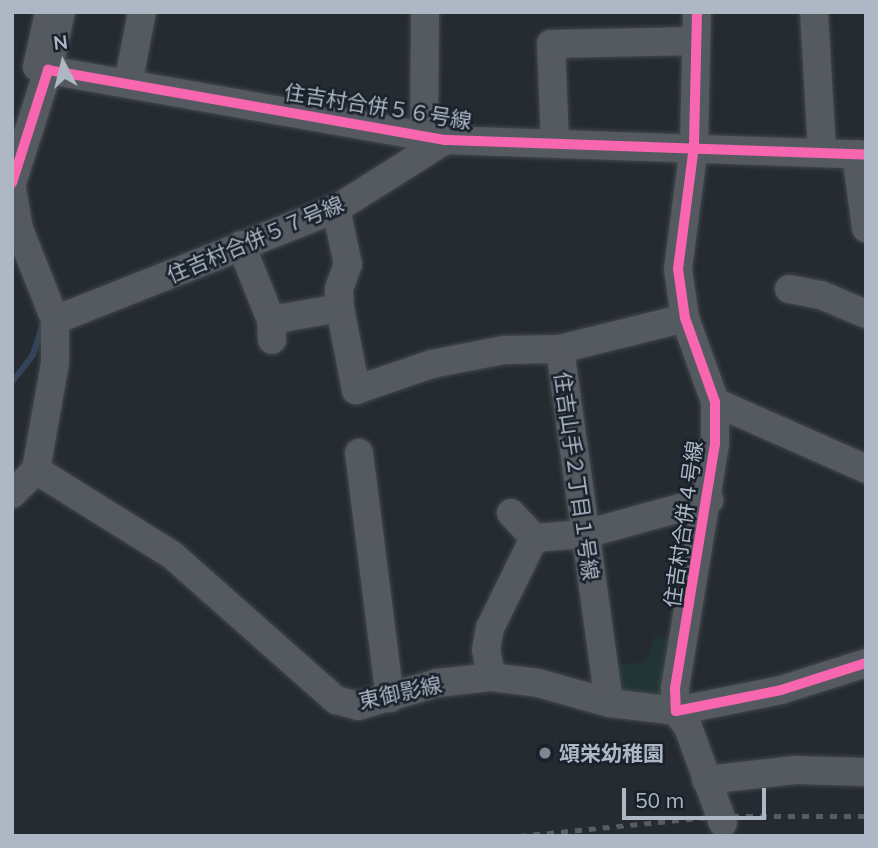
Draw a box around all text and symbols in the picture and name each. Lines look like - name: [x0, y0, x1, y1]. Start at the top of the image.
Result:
- north arrow: [28, 28, 98, 98]
- text: N: [52, 29, 69, 55]
- street label: 住吉村合併５６号線: [283, 79, 473, 133]
- street label: 住吉村合併５７号線: [163, 190, 347, 288]
- street label: 住吉山手２丁目１号線: [550, 370, 604, 582]
- street label: 住吉村合併４号線: [659, 439, 707, 609]
- street label: 東御影線: [356, 671, 444, 713]
- place label: 頌栄幼稚園: [559, 740, 664, 766]
- marker: 頌栄幼稚園: [537, 745, 553, 761]
- scale bar: [626, 774, 770, 818]
- text: 50 m: [635, 787, 684, 813]

